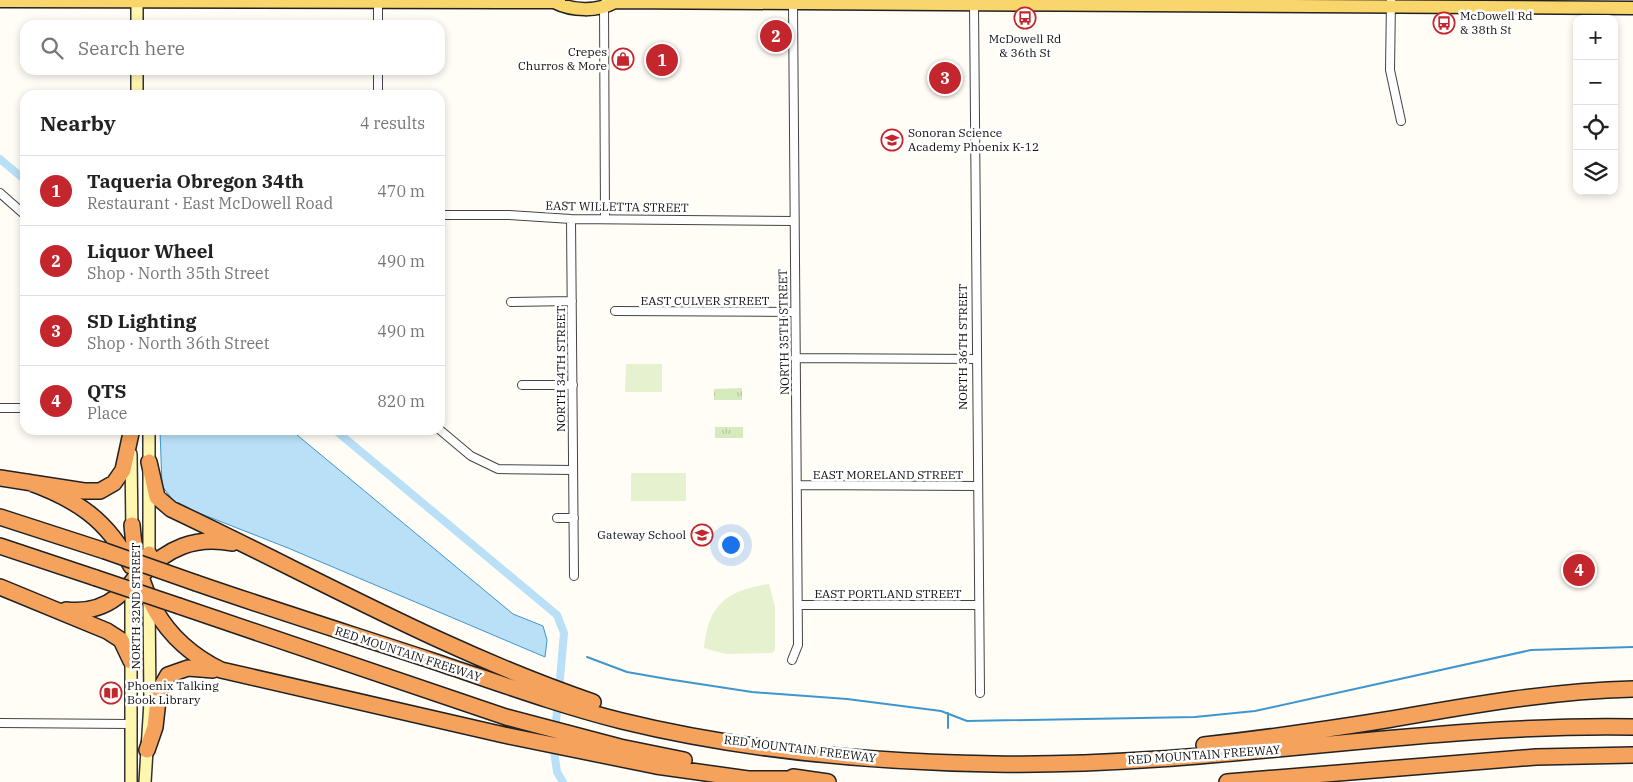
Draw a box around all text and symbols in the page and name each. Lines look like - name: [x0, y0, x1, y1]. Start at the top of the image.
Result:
- bus stop icon: McDowell Rd & 36th St: [1013, 6, 1037, 30]
- place label: McDowell Rd & 38th St: [1460, 8, 1533, 37]
- bus stop icon: McDowell Rd & 38th St: [1432, 11, 1456, 35]
- map controls: [1573, 15, 1618, 195]
- button: +: [1573, 15, 1618, 60]
- pin: 2: [760, 17, 792, 55]
- search box: [20, 20, 445, 75]
- place label: McDowell Rd & 36th St: [989, 31, 1061, 60]
- icon: search: [38, 34, 66, 62]
- text: Search here: [78, 36, 185, 60]
- pin: 1: [646, 41, 678, 79]
- place label: Crepes Churros & More: [518, 44, 607, 73]
- shop icon: Crepes Churros & More: [611, 47, 635, 71]
- pin: 3: [929, 59, 961, 97]
- button: −: [1573, 60, 1618, 105]
- button: locate: [1573, 105, 1618, 150]
- text: Nearby: [40, 109, 116, 137]
- text: 4 results: [360, 113, 425, 133]
- place label: Sonoran Science Academy Phoenix K-12: [908, 125, 1039, 154]
- school or university icon: Sonoran Science Academy Phoenix K-12: [880, 128, 904, 152]
- button: layers: [1573, 150, 1618, 195]
- text: Taqueria Obregon 34th: [87, 169, 304, 193]
- text: 1: [51, 181, 61, 201]
- text: 470 m: [377, 181, 425, 201]
- text: Restaurant · East McDowell Road: [87, 193, 333, 213]
- street label: EAST WILLETTA STREET: [545, 198, 689, 215]
- text: Liquor Wheel: [87, 239, 214, 263]
- text: 2: [51, 251, 61, 271]
- text: 490 m: [377, 251, 425, 271]
- text: Shop · North 35th Street: [87, 263, 269, 283]
- street label: NORTH 35TH STREET: [775, 269, 792, 395]
- street label: NORTH 36TH STREET: [955, 284, 970, 410]
- street label: EAST CULVER STREET: [641, 293, 770, 308]
- street label: NORTH 34TH STREET: [553, 306, 568, 432]
- text: SD Lighting: [87, 309, 196, 333]
- text: 3: [51, 321, 61, 341]
- text: 490 m: [377, 321, 425, 341]
- text: Shop · North 36th Street: [87, 333, 269, 353]
- text: QTS: [87, 379, 126, 403]
- text: 4: [51, 391, 61, 411]
- text: 820 m: [377, 391, 425, 411]
- text: Place: [87, 403, 127, 423]
- street label: EAST MORELAND STREET: [813, 467, 963, 482]
- school or university icon: Gateway School: [690, 523, 714, 547]
- place label: Gateway School: [597, 527, 686, 542]
- your location: [718, 532, 744, 558]
- street label: NORTH 32ND STREET: [128, 542, 143, 669]
- pin: 4: [1563, 551, 1595, 589]
- street label: EAST PORTLAND STREET: [814, 586, 962, 601]
- street label: RED MOUNTAIN FREEWAY: [333, 623, 484, 684]
- place label: Phoenix Talking Book Library: [127, 678, 219, 707]
- library icon: Phoenix Talking Book Library: [99, 681, 123, 705]
- street label: RED MOUNTAIN FREEWAY: [723, 732, 877, 765]
- street label: RED MOUNTAIN FREEWAY: [1127, 742, 1281, 767]

